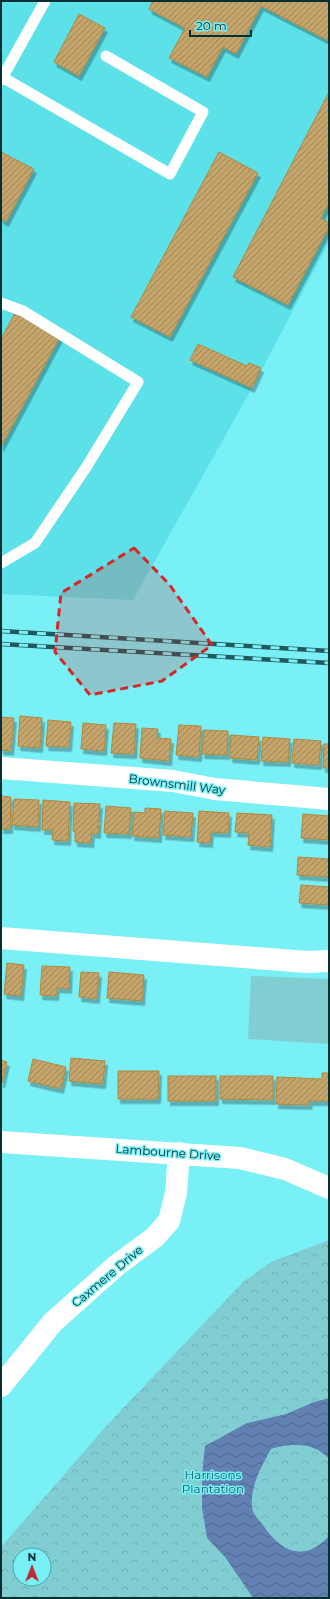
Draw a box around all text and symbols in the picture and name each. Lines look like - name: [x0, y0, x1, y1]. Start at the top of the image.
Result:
- scale bar: [190, 12, 251, 38]
- text: 20 m: [196, 18, 227, 33]
- street label: Brownsmill Way: [128, 771, 227, 797]
- street label: Lambourne Drive: [115, 1141, 221, 1163]
- street label: Caxmere Drive: [68, 1242, 146, 1310]
- park label: Harrisons Plantation: [182, 1467, 244, 1496]
- north arrow: [12, 1547, 52, 1587]
- text: N: [28, 1550, 36, 1564]

